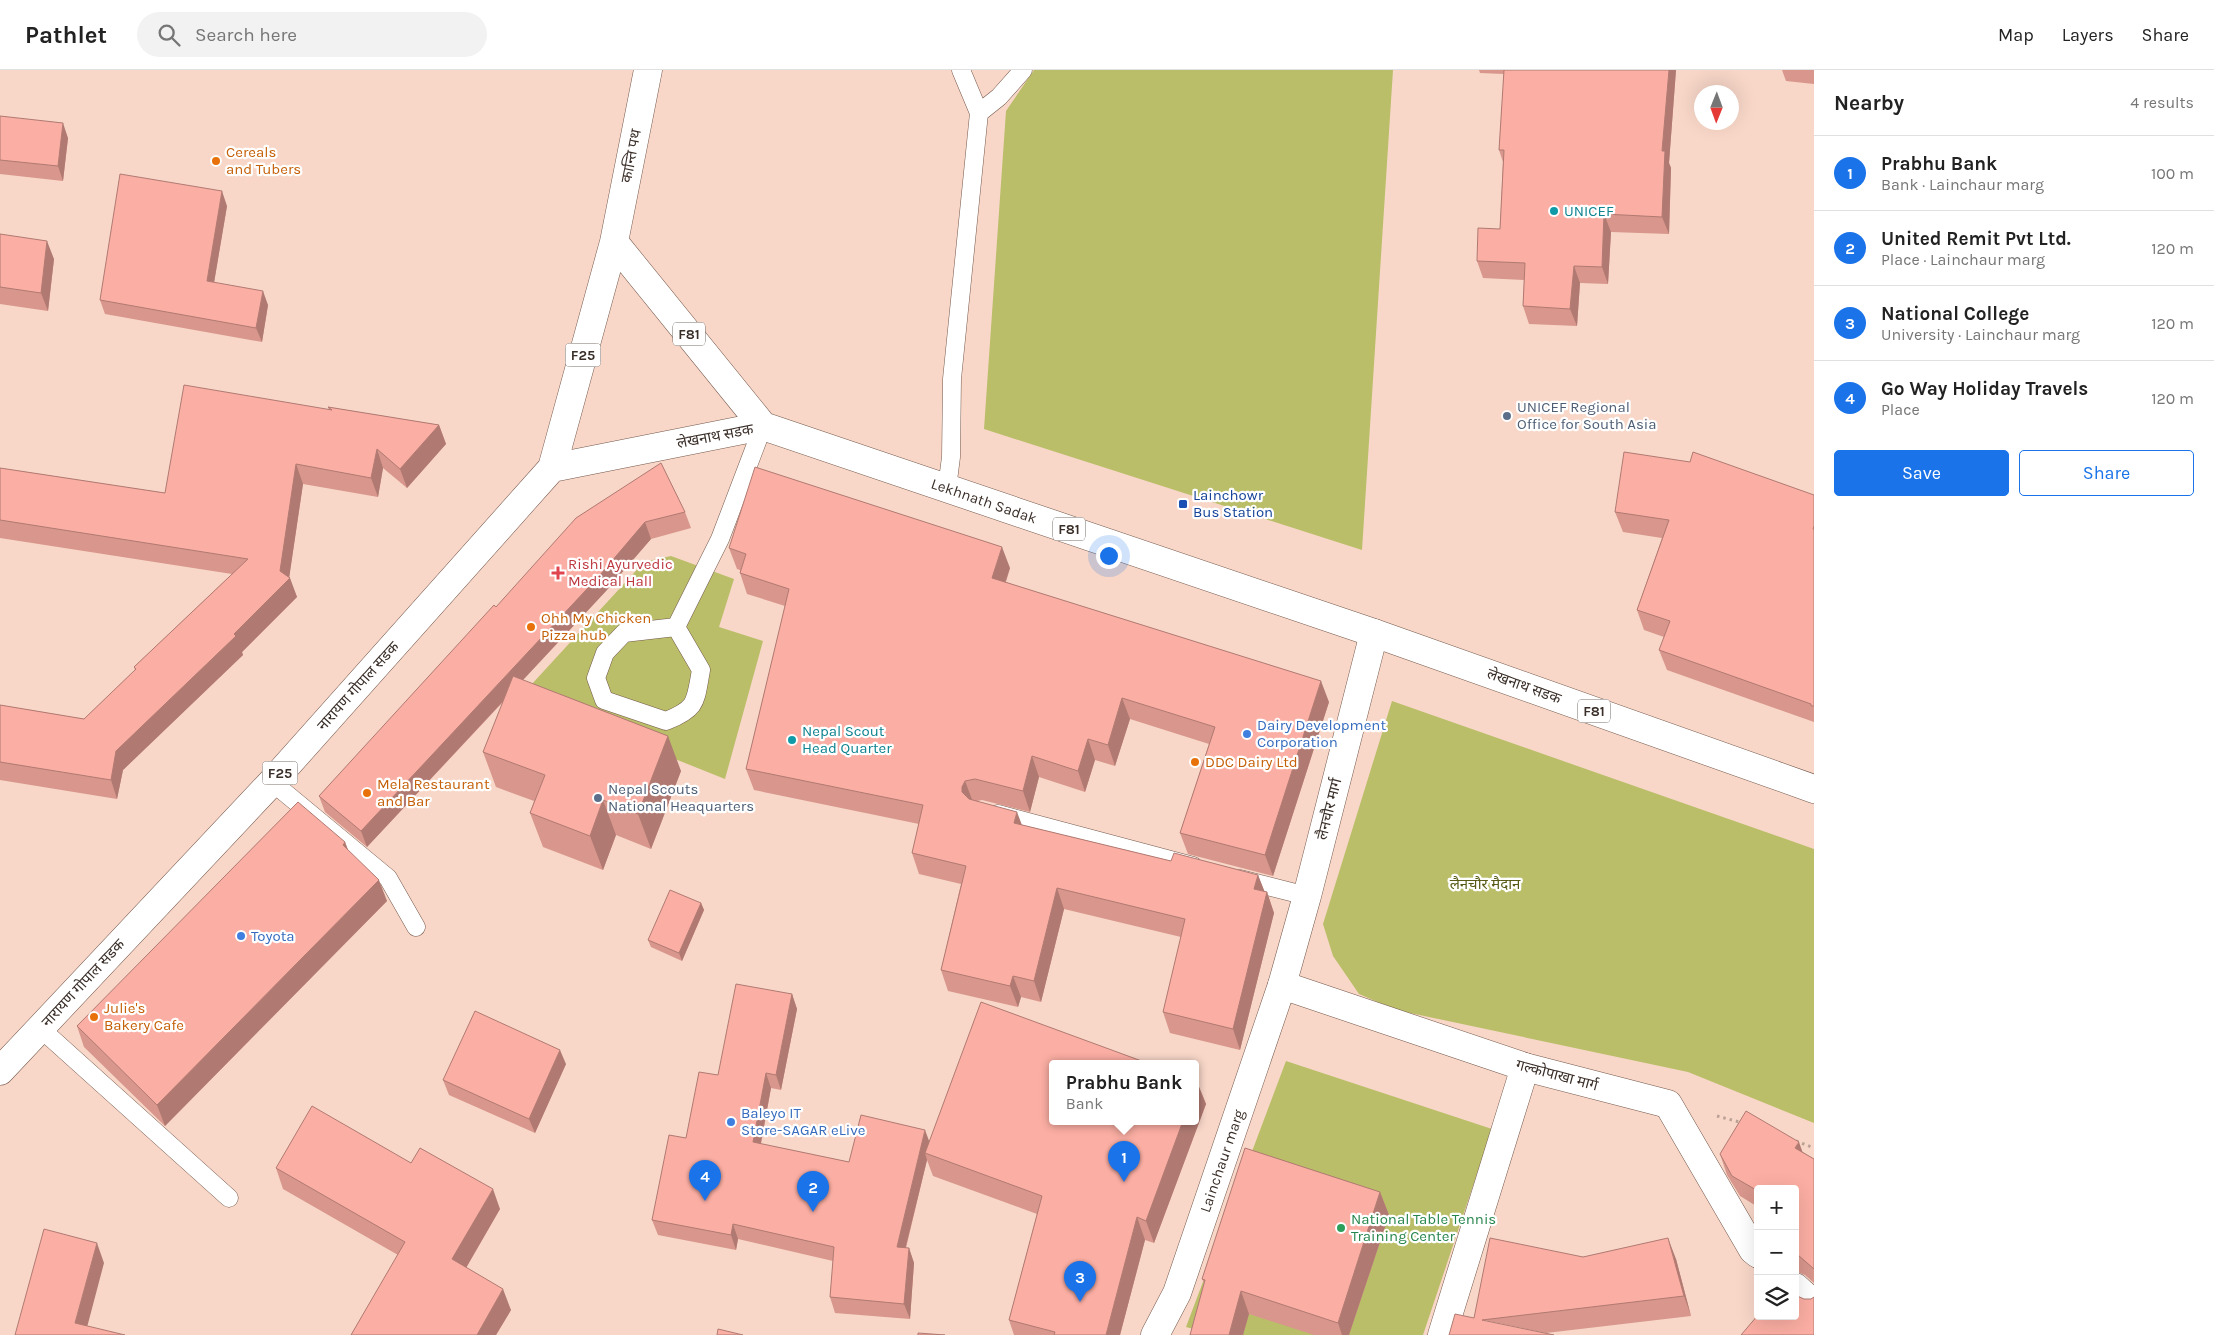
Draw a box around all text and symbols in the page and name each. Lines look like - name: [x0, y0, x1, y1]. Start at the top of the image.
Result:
- search box: [137, 12, 487, 57]
- text: Pathlet: [25, 21, 107, 49]
- icon: search: [155, 21, 183, 49]
- text: Search here: [195, 24, 297, 46]
- text: Map: [1998, 24, 2034, 46]
- text: Layers: [2062, 24, 2114, 46]
- text: Share: [2142, 24, 2189, 46]
- north arrow: [1694, 85, 1739, 130]
- text: Nearby: [1834, 91, 1904, 115]
- text: 4 results: [2130, 93, 2194, 112]
- street label: कान्ति पथ: [617, 127, 645, 184]
- place label: Cereals and Tubers: [226, 143, 301, 178]
- text: Prabhu Bank: [1881, 153, 1997, 175]
- marker: Cereals and Tubers: [210, 155, 222, 167]
- text: 1: [1847, 164, 1853, 183]
- text: 100 m: [2151, 164, 2194, 183]
- text: Bank · Lainchaur marg: [1881, 175, 2044, 194]
- place label: UNICEF: [1564, 202, 1614, 220]
- marker: UNICEF: [1548, 205, 1560, 217]
- text: United Remit Pvt Ltd.: [1881, 228, 2071, 250]
- text: 2: [1845, 239, 1855, 258]
- text: 120 m: [2151, 239, 2194, 258]
- text: Place · Lainchaur marg: [1881, 250, 2045, 269]
- text: National College: [1881, 303, 2029, 325]
- text: 3: [1845, 314, 1855, 333]
- text: 120 m: [2151, 314, 2194, 333]
- road number: F81: [673, 322, 705, 346]
- text: University · Lainchaur marg: [1881, 325, 2080, 344]
- road number: F25: [566, 344, 600, 366]
- text: Go Way Holiday Travels: [1881, 378, 2088, 400]
- text: 4: [1845, 389, 1855, 408]
- text: 120 m: [2151, 389, 2194, 408]
- place label: UNICEF Regional Office for South Asia: [1517, 398, 1657, 433]
- text: Place: [1881, 400, 1920, 419]
- marker: UNICEF Regional Office for South Asia: [1501, 410, 1513, 422]
- street label: लेखनाथ सडक: [675, 420, 755, 452]
- button: Save: [1834, 450, 2009, 496]
- button: Share: [2019, 450, 2194, 496]
- street label: Lekhnath Sadak: [929, 474, 1039, 528]
- place label: Lainchowr Bus Station: [1193, 486, 1273, 521]
- marker: Lainchowr Bus Station: [1177, 498, 1189, 510]
- road number: F81: [1053, 518, 1085, 540]
- your location: [1096, 543, 1122, 569]
- place label: Rishi Ayurvedic Medical Hall: [568, 555, 673, 590]
- marker: Rishi Ayurvedic Medical Hall: [552, 567, 564, 579]
- place label: Ohh My Chicken Pizza hub: [541, 609, 651, 644]
- marker: Ohh My Chicken Pizza hub: [525, 621, 537, 633]
- street label: नारायण गोपाल सडक: [313, 637, 403, 734]
- street label: लेखनाथ सडक: [1485, 664, 1564, 708]
- road number: F81: [1578, 700, 1610, 722]
- place label: Dairy Development Corporation: [1257, 716, 1386, 751]
- place label: Nepal Scout Head Quarter: [802, 722, 892, 757]
- marker: Dairy Development Corporation: [1241, 728, 1253, 740]
- marker: Nepal Scout Head Quarter: [786, 734, 798, 746]
- place label: DDC Dairy Ltd: [1205, 753, 1298, 771]
- marker: DDC Dairy Ltd: [1189, 756, 1201, 768]
- road number: F25: [262, 761, 298, 784]
- place label: Mela Restaurant and Bar: [377, 775, 490, 810]
- street label: लैनचौर मार्ग: [1313, 775, 1346, 842]
- place label: Nepal Scouts National Heaquarters: [608, 780, 754, 815]
- marker: Mela Restaurant and Bar: [361, 787, 373, 799]
- marker: Nepal Scouts National Heaquarters: [592, 792, 604, 804]
- park label: लैनचौर मैदान: [1450, 875, 1521, 893]
- place label: Toyota: [251, 927, 295, 945]
- marker: Toyota: [235, 930, 247, 942]
- street label: नारायण गोपाल सडक: [38, 935, 129, 1031]
- place label: Julie's Bakery Cafe: [104, 999, 184, 1034]
- marker: Julie's Bakery Cafe: [88, 1011, 100, 1023]
- street label: गल्कोपाखा मार्ग: [1514, 1055, 1601, 1095]
- popup: [1049, 1060, 1199, 1125]
- text: Prabhu Bank: [1066, 1072, 1182, 1094]
- text: Bank: [1066, 1094, 1103, 1113]
- place label: Baleyo IT Store-SAGAR eLive: [741, 1104, 865, 1139]
- street label: Lainchaur marg: [1196, 1107, 1248, 1215]
- marker: Baleyo IT Store-SAGAR eLive: [725, 1116, 737, 1128]
- pin: 1: [1108, 1141, 1140, 1182]
- pin: 4: [689, 1160, 721, 1201]
- pin: 2: [797, 1171, 829, 1212]
- map controls: [1754, 1185, 1799, 1320]
- button: +: [1754, 1185, 1799, 1230]
- place label: National Table Tennis Training Center: [1351, 1210, 1496, 1245]
- marker: National Table Tennis Training Center: [1335, 1222, 1347, 1234]
- button: −: [1754, 1230, 1799, 1275]
- pin: 3: [1064, 1261, 1096, 1302]
- button: layers: [1754, 1275, 1799, 1320]

